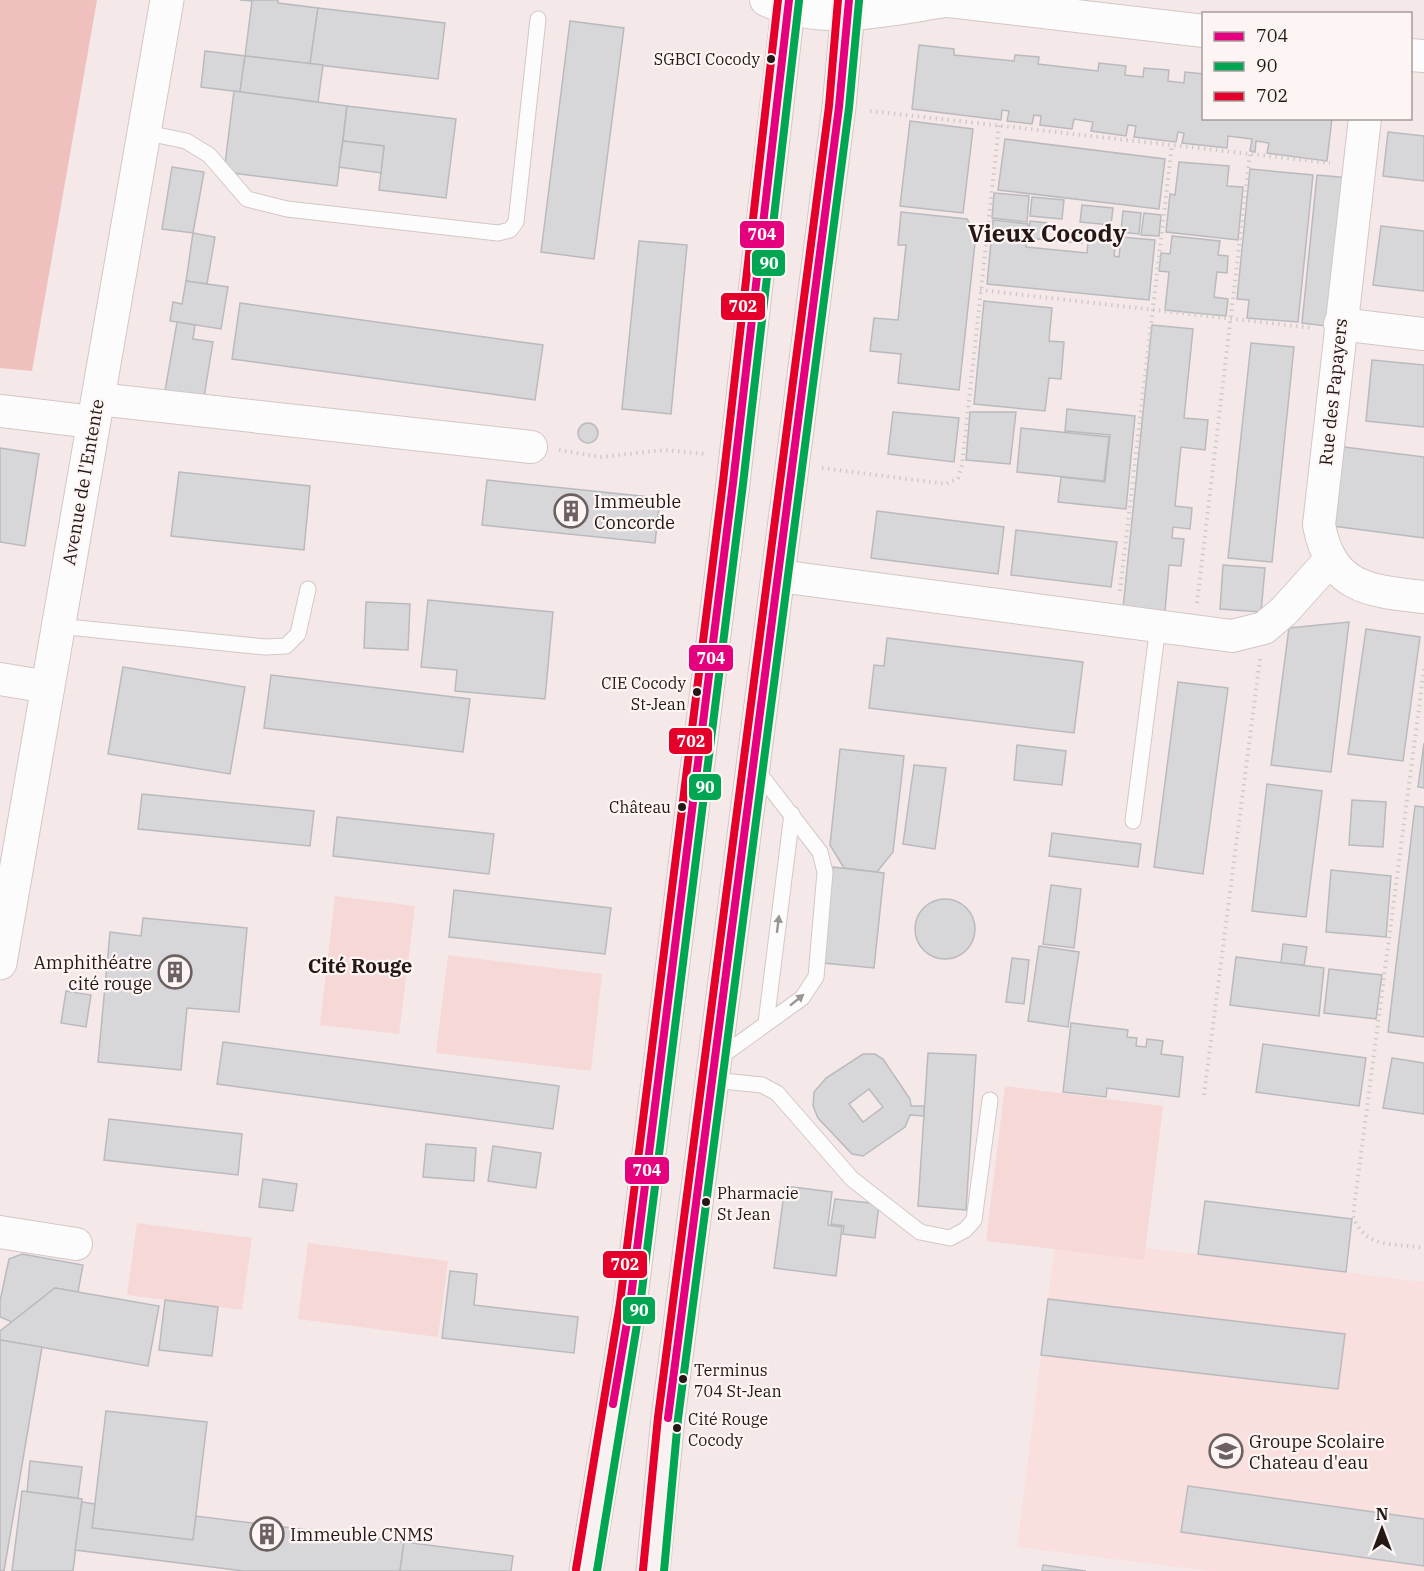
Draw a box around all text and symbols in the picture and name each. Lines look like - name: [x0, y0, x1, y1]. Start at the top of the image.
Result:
- legend: [1202, 12, 1412, 120]
- text: 704: [1256, 24, 1288, 47]
- place label: SGBCI Cocody: [654, 49, 760, 69]
- marker: SGBCI Cocody: [765, 53, 777, 65]
- text: 90: [1256, 54, 1278, 77]
- text: 702: [1256, 84, 1288, 107]
- district label: Vieux Cocody: [968, 217, 1127, 249]
- line badge: 704: [739, 220, 785, 249]
- text: 704: [748, 224, 777, 244]
- line badge: 90: [751, 249, 786, 277]
- text: 90: [759, 253, 779, 273]
- line badge: 702: [720, 292, 766, 321]
- text: 702: [729, 296, 757, 316]
- street label: Rue des Papayers: [1314, 317, 1352, 467]
- street label: Avenue de l'Entente: [57, 397, 109, 567]
- place label: Immeuble Concorde: [594, 490, 681, 534]
- building icon: Immeuble Concorde: [553, 493, 589, 529]
- line badge: 704: [688, 644, 734, 672]
- text: 704: [697, 648, 726, 668]
- place label: CIE Cocody St-Jean: [601, 673, 686, 714]
- marker: CIE Cocody St-Jean: [691, 686, 703, 698]
- line badge: 702: [668, 727, 713, 755]
- text: 702: [677, 731, 705, 751]
- line badge: 90: [688, 773, 722, 801]
- text: 90: [695, 777, 715, 797]
- place label: Château: [609, 797, 671, 817]
- marker: Château: [676, 801, 688, 813]
- one-way arrow: [774, 914, 783, 933]
- place label: Amphithéatre cité rouge: [34, 951, 152, 995]
- district label: Cité Rouge: [308, 952, 412, 979]
- building icon: Amphithéatre cité rouge: [157, 954, 193, 990]
- one-way arrow: [789, 994, 805, 1007]
- line badge: 704: [624, 1156, 670, 1185]
- text: 704: [633, 1160, 662, 1180]
- place label: Pharmacie St Jean: [717, 1183, 799, 1224]
- marker: Pharmacie St Jean: [700, 1196, 712, 1208]
- line badge: 702: [602, 1250, 648, 1279]
- text: 702: [611, 1254, 639, 1274]
- line badge: 90: [622, 1296, 656, 1325]
- text: 90: [629, 1300, 649, 1320]
- place label: Terminus 704 St-Jean: [694, 1360, 782, 1401]
- marker: Terminus 704 St-Jean: [677, 1373, 689, 1385]
- place label: Cité Rouge Cocody: [688, 1409, 768, 1450]
- marker: Cité Rouge Cocody: [671, 1422, 683, 1434]
- place label: Groupe Scolaire Chateau d'eau: [1249, 1430, 1385, 1474]
- school or university icon: Groupe Scolaire Chateau d'eau: [1208, 1433, 1244, 1469]
- north arrow: [1352, 1499, 1412, 1559]
- text: N: [1376, 1504, 1388, 1524]
- building icon: Immeuble CNMS: [249, 1516, 285, 1552]
- place label: Immeuble CNMS: [290, 1523, 433, 1546]

